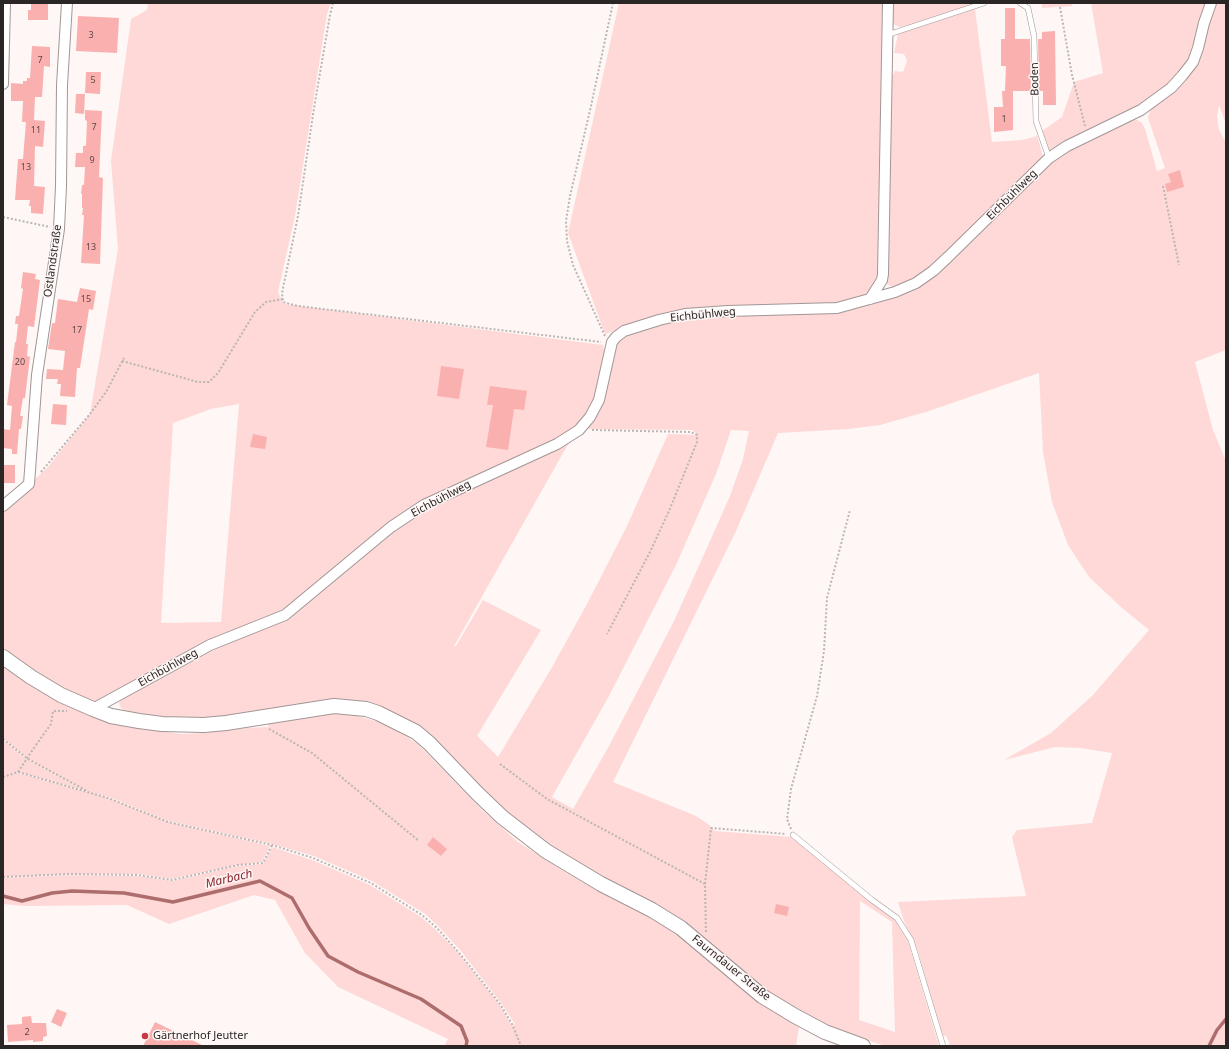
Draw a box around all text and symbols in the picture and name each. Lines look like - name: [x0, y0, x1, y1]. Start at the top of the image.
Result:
- house number: 3: [88, 30, 94, 40]
- house number: 7: [37, 55, 43, 65]
- street label: Boden: [1028, 62, 1042, 96]
- house number: 5: [90, 75, 96, 85]
- house number: 1: [1001, 114, 1007, 124]
- house number: 7: [91, 122, 97, 132]
- house number: 11: [31, 125, 41, 135]
- house number: 9: [89, 155, 95, 165]
- house number: 13: [21, 162, 31, 172]
- street label: Eichbühlweg: [984, 167, 1040, 223]
- street label: Ostlandstraße: [41, 224, 65, 298]
- house number: 13: [86, 242, 96, 252]
- house number: 15: [81, 294, 91, 304]
- street label: Eichbühlweg: [670, 305, 736, 325]
- house number: 17: [72, 325, 82, 335]
- house number: 20: [15, 357, 25, 367]
- street label: Eichbühlweg: [409, 478, 473, 520]
- street label: Eichbühlweg: [136, 646, 200, 690]
- water label: Marbach: [204, 867, 254, 891]
- street label: Faurndauer Straße: [689, 932, 773, 1004]
- house number: 2: [24, 1027, 30, 1037]
- place label: Gärtnerhof Jeutter: [153, 1029, 248, 1043]
- marker: Gärtnerhof Jeutter: [140, 1031, 150, 1041]

